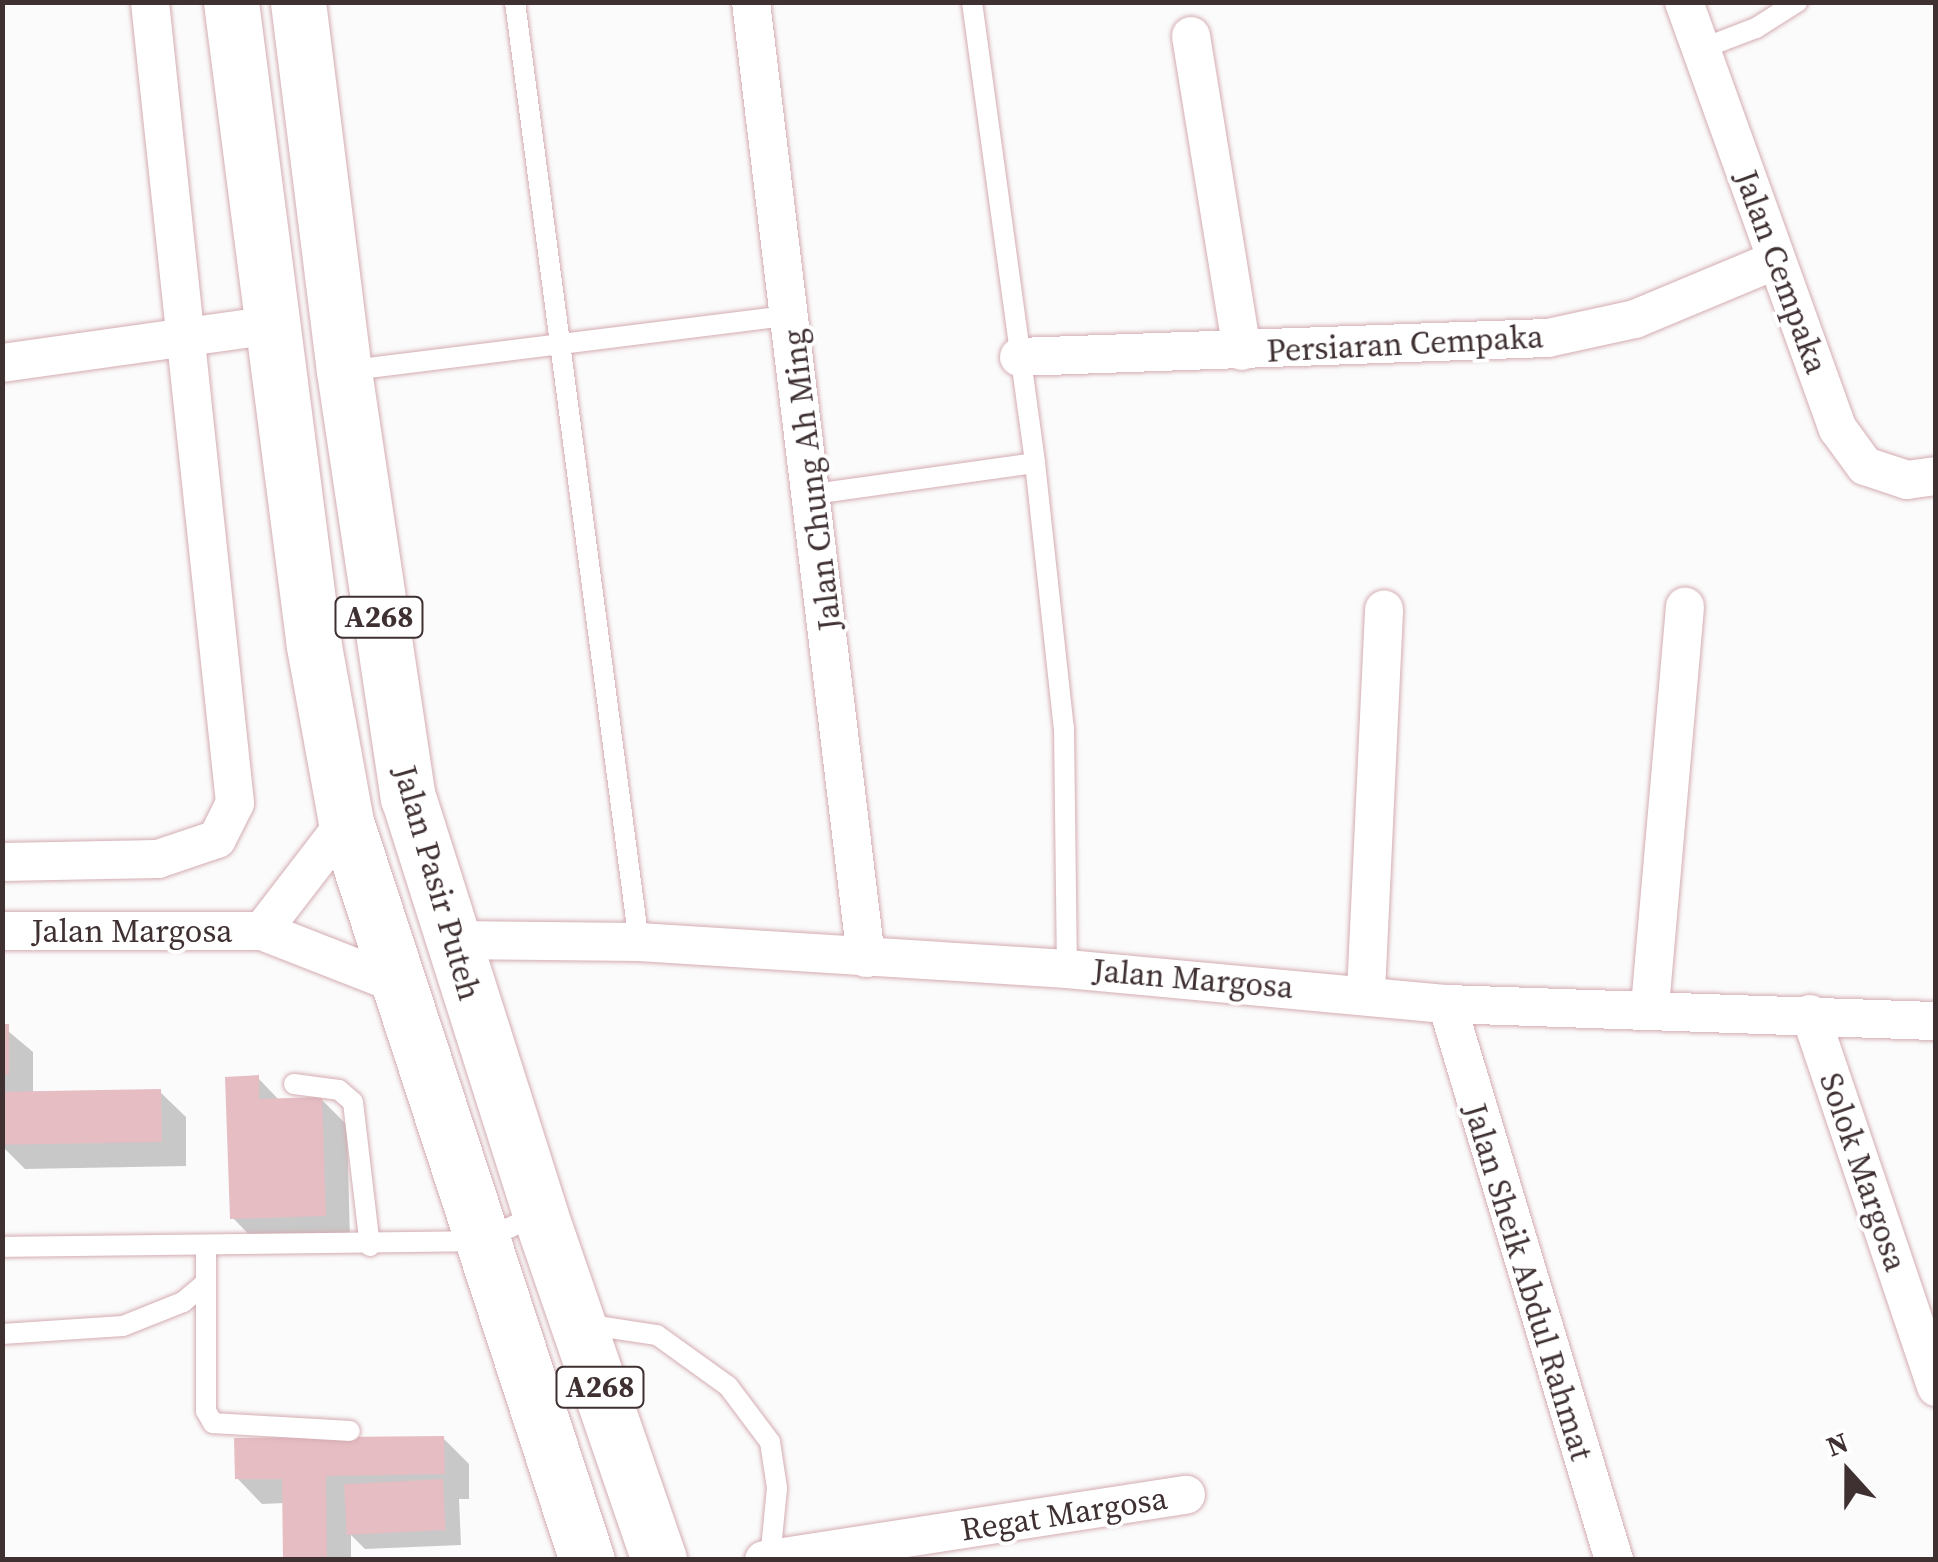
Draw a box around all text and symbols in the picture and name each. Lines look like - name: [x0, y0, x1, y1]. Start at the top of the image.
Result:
- street label: Jalan Cempaka: [1726, 165, 1836, 379]
- street label: Persiaran Cempaka: [1266, 318, 1544, 370]
- street label: Jalan Chung Ah Ming: [774, 327, 850, 633]
- road number: A268: [334, 592, 424, 642]
- street label: Jalan Pasir Puteh: [385, 761, 489, 1005]
- street label: Jalan Margosa: [31, 912, 233, 950]
- street label: Jalan Margosa: [1091, 951, 1295, 1007]
- street label: Solok Margosa: [1811, 1068, 1915, 1276]
- street label: Jalan Sheik Abdul Rahmat: [1455, 1099, 1601, 1465]
- road number: A268: [555, 1362, 645, 1412]
- north arrow: [1798, 1422, 1898, 1522]
- text: N: [1821, 1423, 1854, 1465]
- street label: Regat Margosa: [958, 1479, 1170, 1549]

